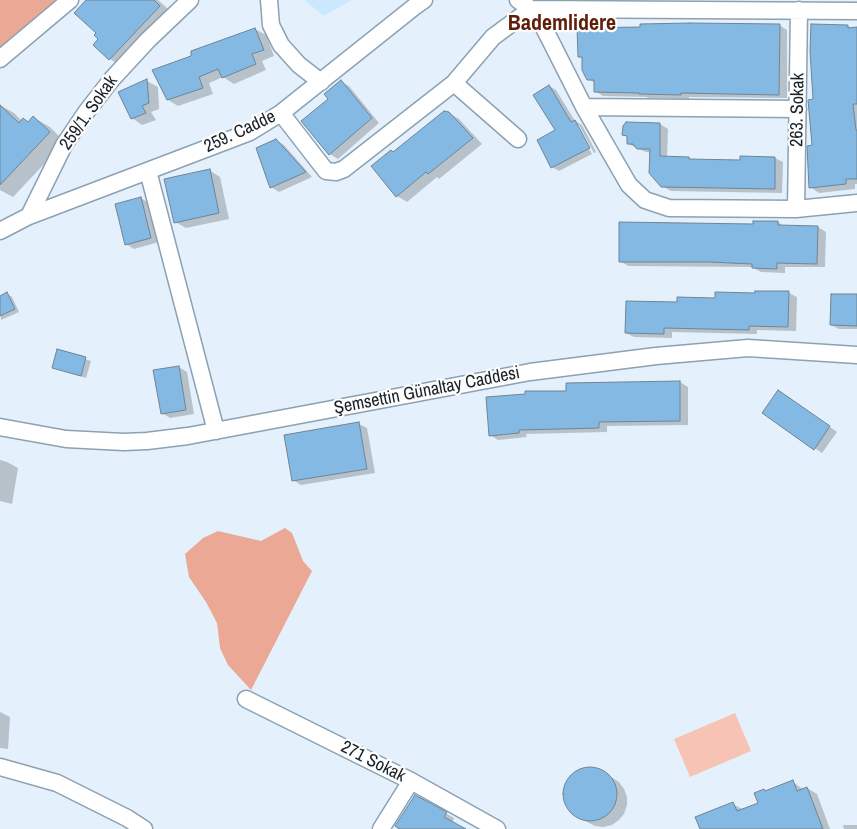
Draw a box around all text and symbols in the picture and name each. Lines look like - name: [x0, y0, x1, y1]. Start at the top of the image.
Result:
- district label: Bademlidere: [508, 11, 616, 37]
- street label: 259/1. Sokak: [55, 72, 123, 154]
- street label: 263. Sokak: [787, 73, 809, 147]
- street label: 259. Cadde: [201, 106, 279, 158]
- street label: Şemsettin Günaltay Caddesi: [332, 362, 522, 420]
- street label: 271 Sokak: [337, 737, 409, 787]

